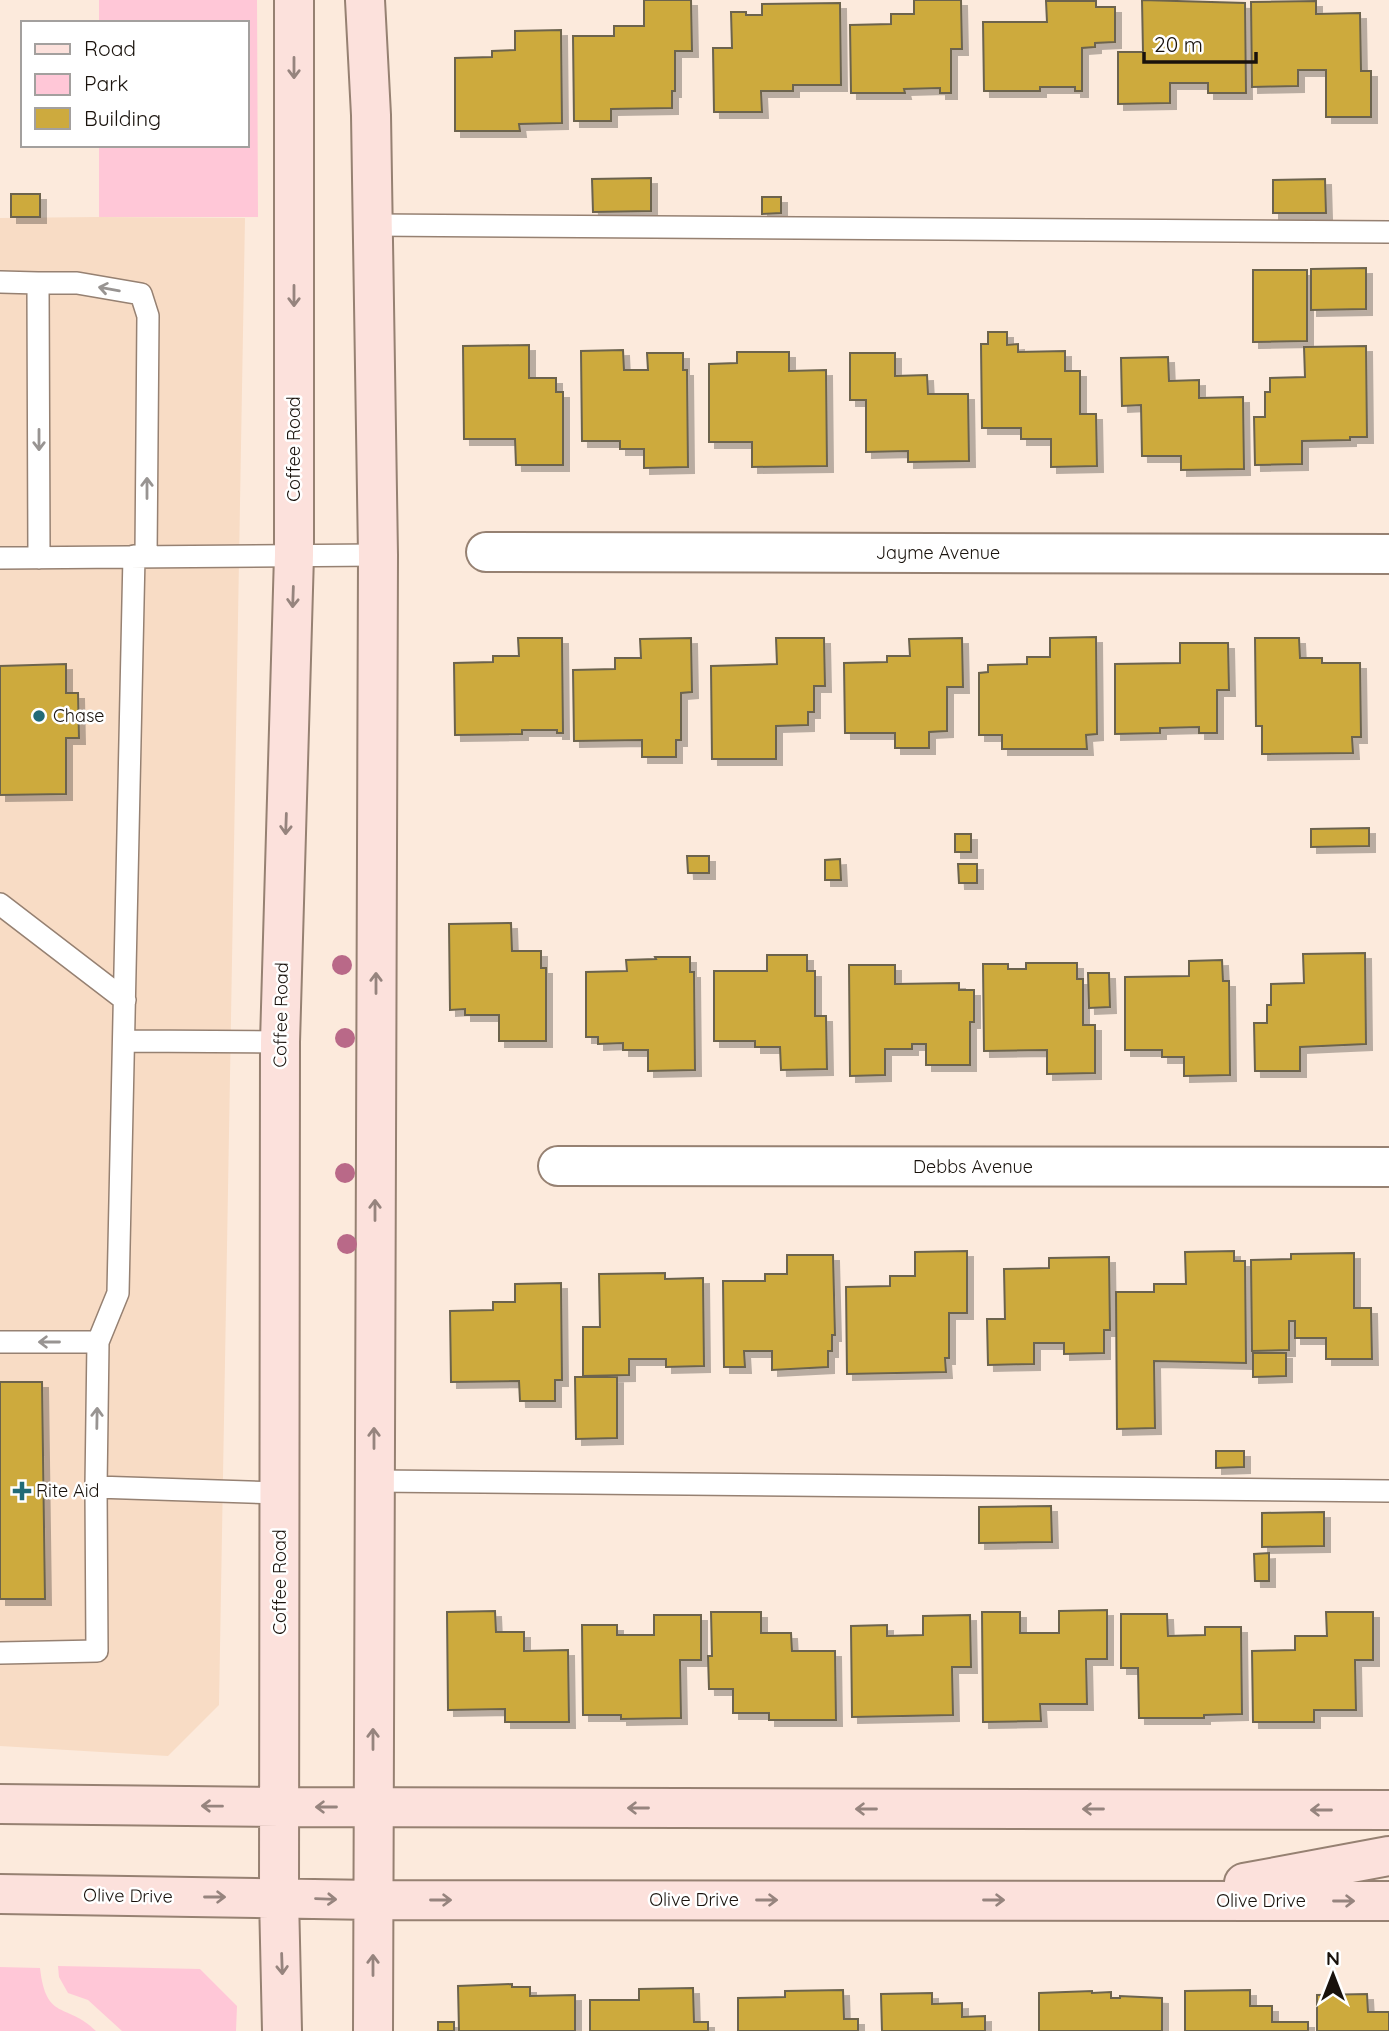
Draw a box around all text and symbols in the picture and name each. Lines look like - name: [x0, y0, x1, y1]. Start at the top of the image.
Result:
- legend: [21, 21, 248, 147]
- scale bar: [1144, 21, 1256, 65]
- text: 20 m: [1154, 31, 1203, 57]
- text: Road: [84, 35, 136, 61]
- one-way arrow: [287, 56, 301, 79]
- text: Park: [84, 70, 128, 96]
- text: Building: [84, 105, 161, 131]
- one-way arrow: [98, 282, 121, 295]
- one-way arrow: [287, 284, 301, 307]
- street label: Coffee Road: [282, 396, 305, 502]
- one-way arrow: [32, 428, 46, 451]
- one-way arrow: [140, 477, 154, 500]
- street label: Jayme Avenue: [876, 541, 1000, 564]
- one-way arrow: [286, 585, 299, 608]
- place label: Chase: [53, 704, 105, 727]
- marker: Chase: [31, 708, 47, 724]
- one-way arrow: [280, 812, 293, 835]
- street label: Coffee Road: [268, 962, 293, 1068]
- one-way arrow: [369, 972, 383, 995]
- street label: Debbs Avenue: [913, 1155, 1033, 1178]
- one-way arrow: [368, 1199, 382, 1222]
- one-way arrow: [38, 1335, 61, 1349]
- one-way arrow: [90, 1407, 104, 1430]
- one-way arrow: [367, 1427, 381, 1450]
- place label: Rite Aid: [36, 1479, 99, 1502]
- marker: Rite Aid: [14, 1483, 30, 1499]
- street label: Coffee Road: [268, 1529, 291, 1635]
- one-way arrow: [366, 1728, 380, 1751]
- one-way arrow: [201, 1800, 224, 1813]
- one-way arrow: [315, 1800, 338, 1814]
- one-way arrow: [627, 1801, 650, 1815]
- one-way arrow: [855, 1802, 878, 1816]
- one-way arrow: [1082, 1802, 1105, 1816]
- one-way arrow: [1310, 1803, 1333, 1817]
- street label: Olive Drive: [83, 1883, 173, 1908]
- street label: Olive Drive: [649, 1888, 739, 1911]
- street label: Olive Drive: [1216, 1889, 1306, 1912]
- one-way arrow: [203, 1890, 226, 1904]
- one-way arrow: [314, 1892, 337, 1905]
- one-way arrow: [430, 1893, 453, 1907]
- one-way arrow: [755, 1893, 778, 1907]
- one-way arrow: [983, 1893, 1006, 1907]
- one-way arrow: [1333, 1894, 1356, 1908]
- north arrow: [1298, 1940, 1368, 2010]
- text: N: [1326, 1946, 1340, 1970]
- one-way arrow: [275, 1952, 288, 1975]
- one-way arrow: [366, 1954, 380, 1977]

